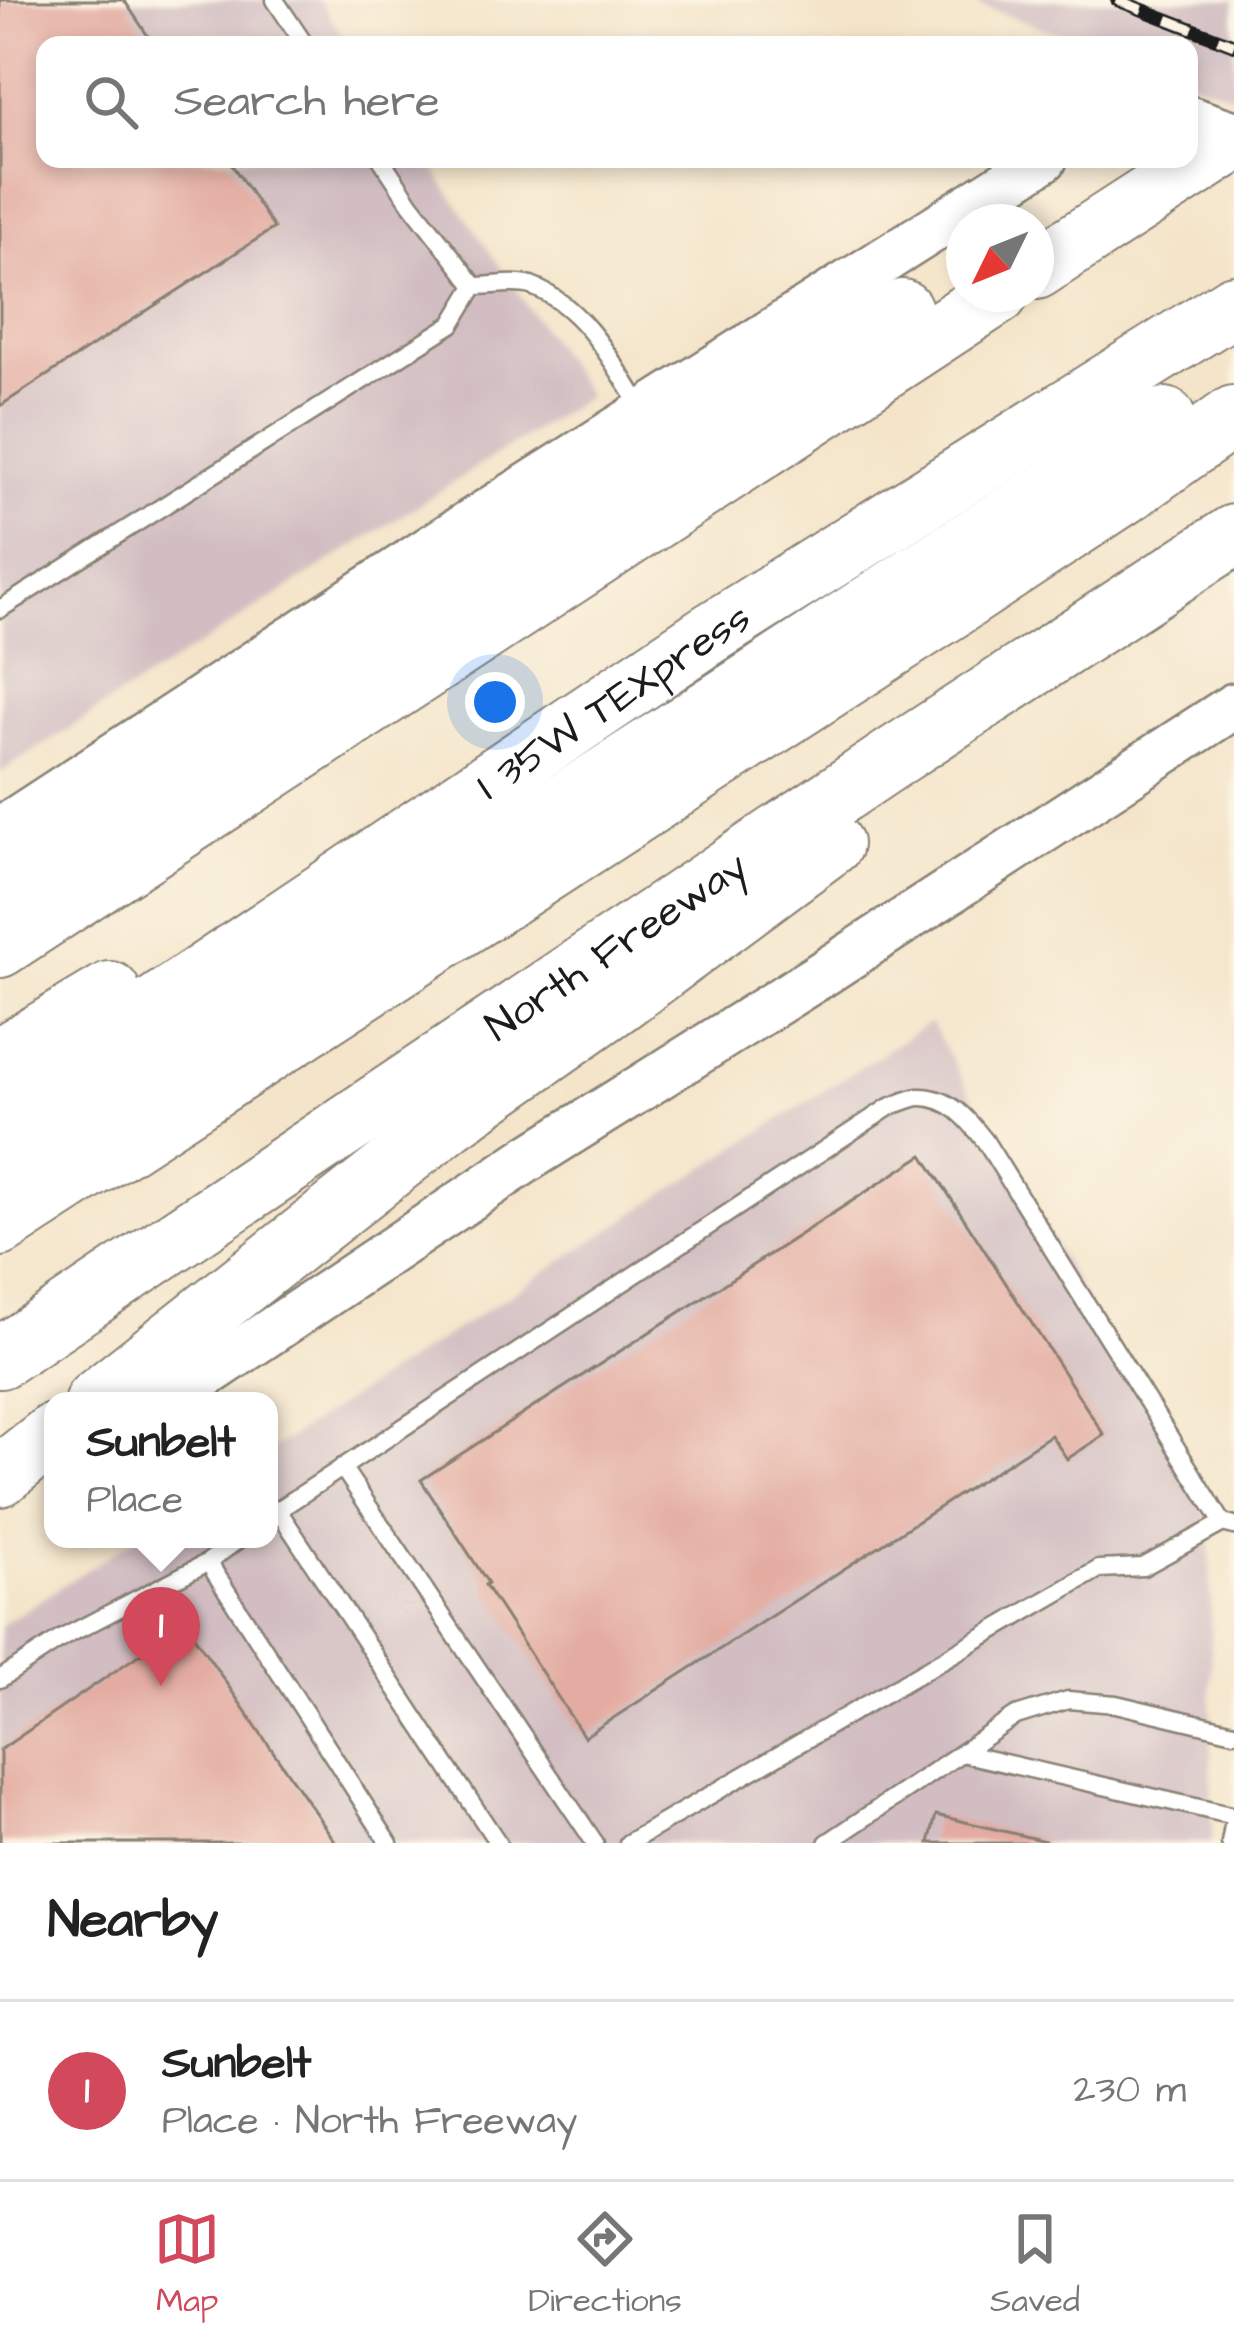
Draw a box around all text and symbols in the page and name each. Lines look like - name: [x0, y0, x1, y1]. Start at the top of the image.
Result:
- search box: [36, 36, 1198, 168]
- icon: search: [78, 69, 144, 135]
- text: Search here: [174, 71, 440, 133]
- north arrow: [946, 204, 1054, 312]
- street label: I 35W TEXpress: [466, 590, 762, 815]
- your location: [465, 672, 525, 732]
- street label: North Freeway: [474, 838, 760, 1056]
- popup: [44, 1392, 278, 1548]
- text: Sunbelt: [86, 1412, 236, 1474]
- text: Place: [86, 1474, 183, 1528]
- pin: 1: [122, 1587, 200, 1686]
- text: Nearby: [48, 1886, 218, 1957]
- text: Sunbelt: [162, 2033, 311, 2095]
- text: 1: [85, 2064, 90, 2118]
- text: 230 m: [1073, 2064, 1186, 2118]
- text: Place · North Freeway: [162, 2095, 577, 2149]
- tab: Map: [154, 2206, 220, 2324]
- tab: Directions: [528, 2206, 682, 2324]
- tab: Saved: [990, 2206, 1080, 2324]

